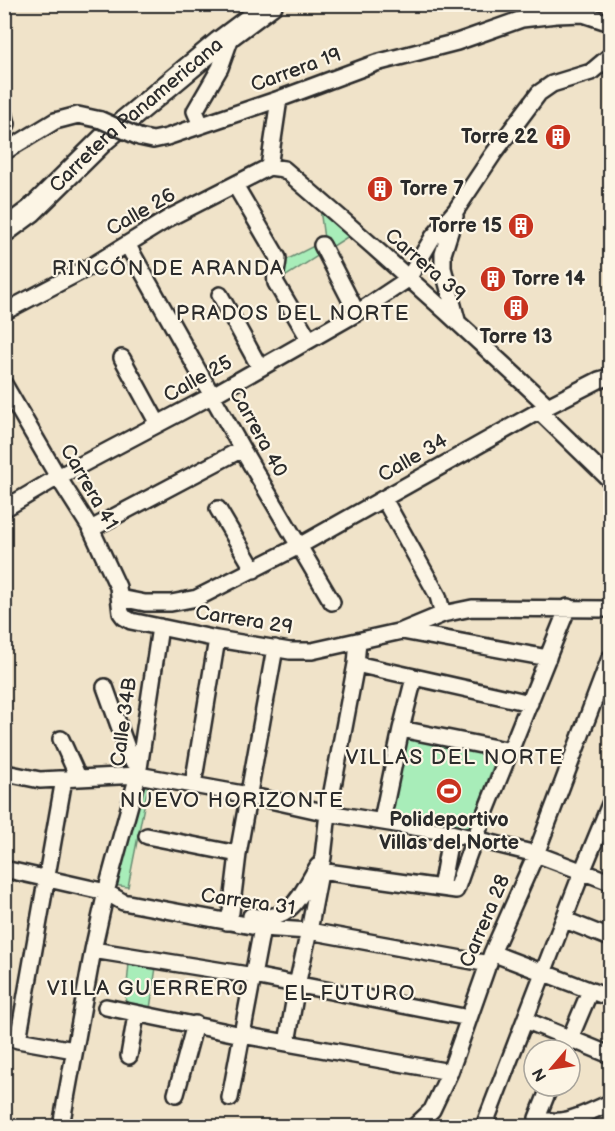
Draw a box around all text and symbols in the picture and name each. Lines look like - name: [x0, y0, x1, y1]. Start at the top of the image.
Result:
- street label: Carretera Panamericana: [45, 33, 228, 198]
- street label: Carrera 19: [248, 43, 344, 97]
- building icon: Torre 22: [543, 122, 573, 152]
- place label: Torre 22: [461, 125, 538, 149]
- building icon: Torre 7: [365, 174, 395, 204]
- place label: Torre 7: [400, 177, 464, 201]
- street label: Calle 26: [102, 183, 180, 241]
- building icon: Torre 15: [506, 211, 536, 241]
- place label: Torre 15: [429, 214, 502, 238]
- street label: Carrera 39: [380, 224, 470, 306]
- district label: RINCÓN DE ARANDA: [52, 256, 284, 281]
- building icon: Torre 14: [478, 264, 508, 294]
- place label: Torre 14: [512, 267, 585, 291]
- building icon: Torre 13: [501, 293, 531, 323]
- district label: PRADOS DEL NORTE: [176, 301, 410, 326]
- place label: Torre 13: [479, 325, 553, 349]
- street label: Calle 25: [159, 350, 237, 408]
- street label: Carrera 40: [224, 383, 292, 481]
- street label: Calle 34: [374, 429, 452, 487]
- street label: Carrera 41: [55, 440, 123, 534]
- street label: Carrera 29: [194, 600, 294, 640]
- street label: Calle 34B: [106, 676, 142, 768]
- district label: VILLAS DEL NORTE: [346, 745, 564, 770]
- sports icon: Polideportivo Villas del Norte: [434, 776, 464, 806]
- district label: NUEVO HORIZONTE: [120, 788, 344, 813]
- place label: Polideportivo Villas del Norte: [379, 808, 519, 855]
- street label: Carrera 28: [455, 871, 515, 971]
- street label: Carrera 31: [199, 884, 297, 920]
- district label: VILLA GUERRERO: [47, 976, 249, 1001]
- district label: EL FUTURO: [284, 981, 416, 1006]
- north arrow: [522, 1038, 582, 1098]
- text: N: [529, 1065, 551, 1084]

